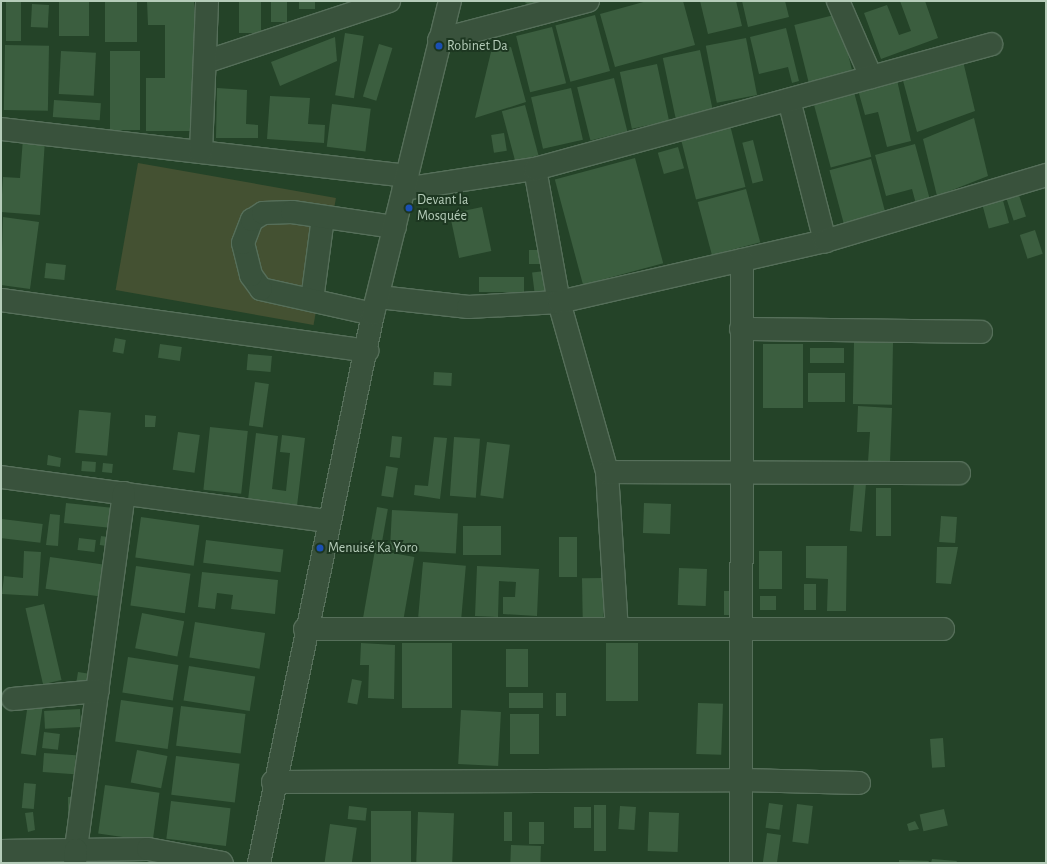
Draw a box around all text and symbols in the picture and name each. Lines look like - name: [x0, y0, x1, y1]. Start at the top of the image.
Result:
- place label: Robinet Da: [447, 38, 508, 54]
- marker: Robinet Da: [434, 41, 444, 51]
- place label: Devant la Mosquée: [417, 192, 468, 224]
- marker: Devant la Mosquée: [404, 203, 414, 213]
- place label: Menuisé Ka Yoro: [328, 540, 418, 556]
- marker: Menuisé Ka Yoro: [315, 543, 325, 553]

